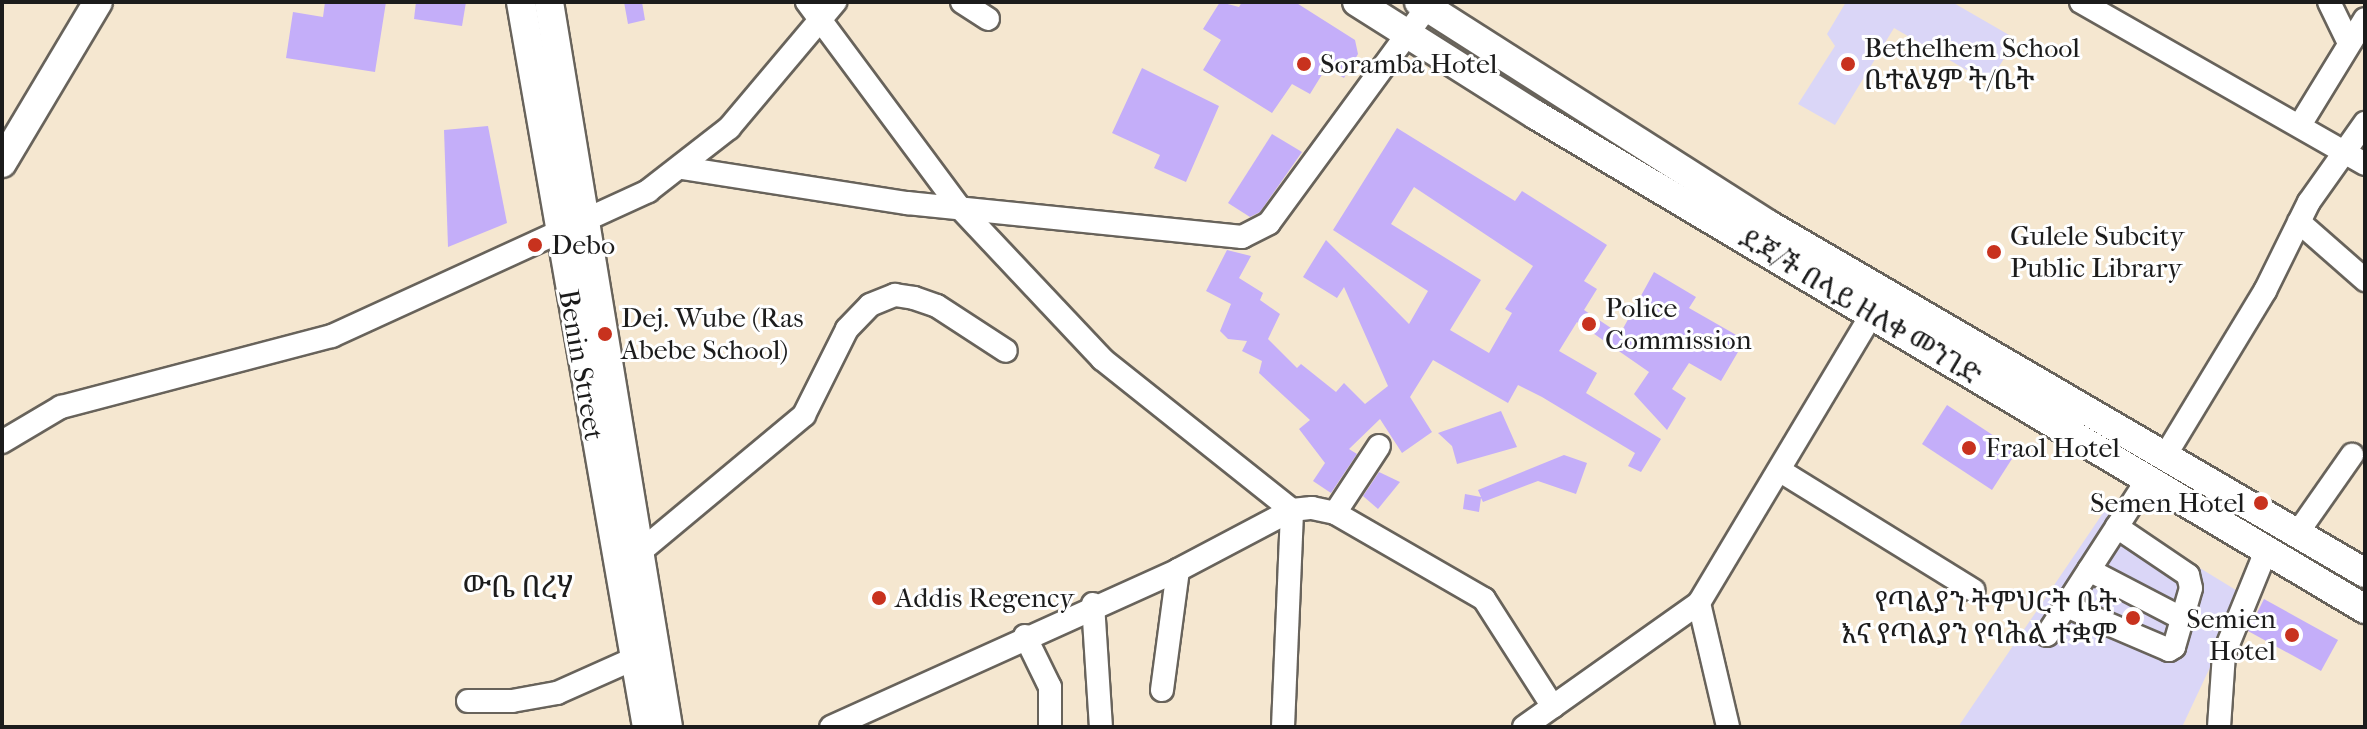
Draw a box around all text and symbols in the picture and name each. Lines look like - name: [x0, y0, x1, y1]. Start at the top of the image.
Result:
- place label: Bethelhem School ቤተልሄም ት/ቤት: [1864, 31, 2080, 97]
- place label: Soramba Hotel: [1320, 47, 1497, 81]
- marker: Soramba Hotel: [1295, 55, 1313, 73]
- marker: Bethelhem School ቤተልሄም ት/ቤት: [1839, 55, 1857, 73]
- place label: Gulele Subcity Public Library: [2010, 219, 2184, 285]
- street label: ደጃ/ች በላይ ዘለቀ መንገድ: [1733, 221, 1987, 393]
- place label: Debo: [551, 228, 615, 262]
- marker: Debo: [526, 236, 544, 254]
- marker: Gulele Subcity Public Library: [1985, 243, 2003, 261]
- street label: Benin Street: [551, 287, 611, 443]
- place label: Police Commission: [1605, 291, 1752, 357]
- place label: Dej. Wube (Ras Abebe School): [621, 301, 804, 367]
- marker: Police Commission: [1580, 315, 1598, 333]
- marker: Dej. Wube (Ras Abebe School): [596, 325, 614, 343]
- place label: Fraol Hotel: [1985, 431, 2120, 465]
- marker: Fraol Hotel: [1960, 439, 1978, 457]
- place label: Semen Hotel: [2090, 486, 2245, 520]
- marker: Semen Hotel: [2252, 494, 2270, 512]
- district label: ውቤ በረሃ: [463, 570, 573, 606]
- place label: Addis Regency: [895, 581, 1074, 615]
- place label: የጣልያን ትምህርት ቤት እና የጣልያን የባሕል ተቋም: [1842, 585, 2117, 651]
- marker: Addis Regency: [870, 589, 888, 607]
- place label: Semien Hotel: [2186, 602, 2276, 668]
- marker: የጣልያን ትምህርት ቤት እና የጣልያን የባሕል ተቋም: [2124, 609, 2142, 627]
- marker: Semien Hotel: [2283, 626, 2301, 644]

